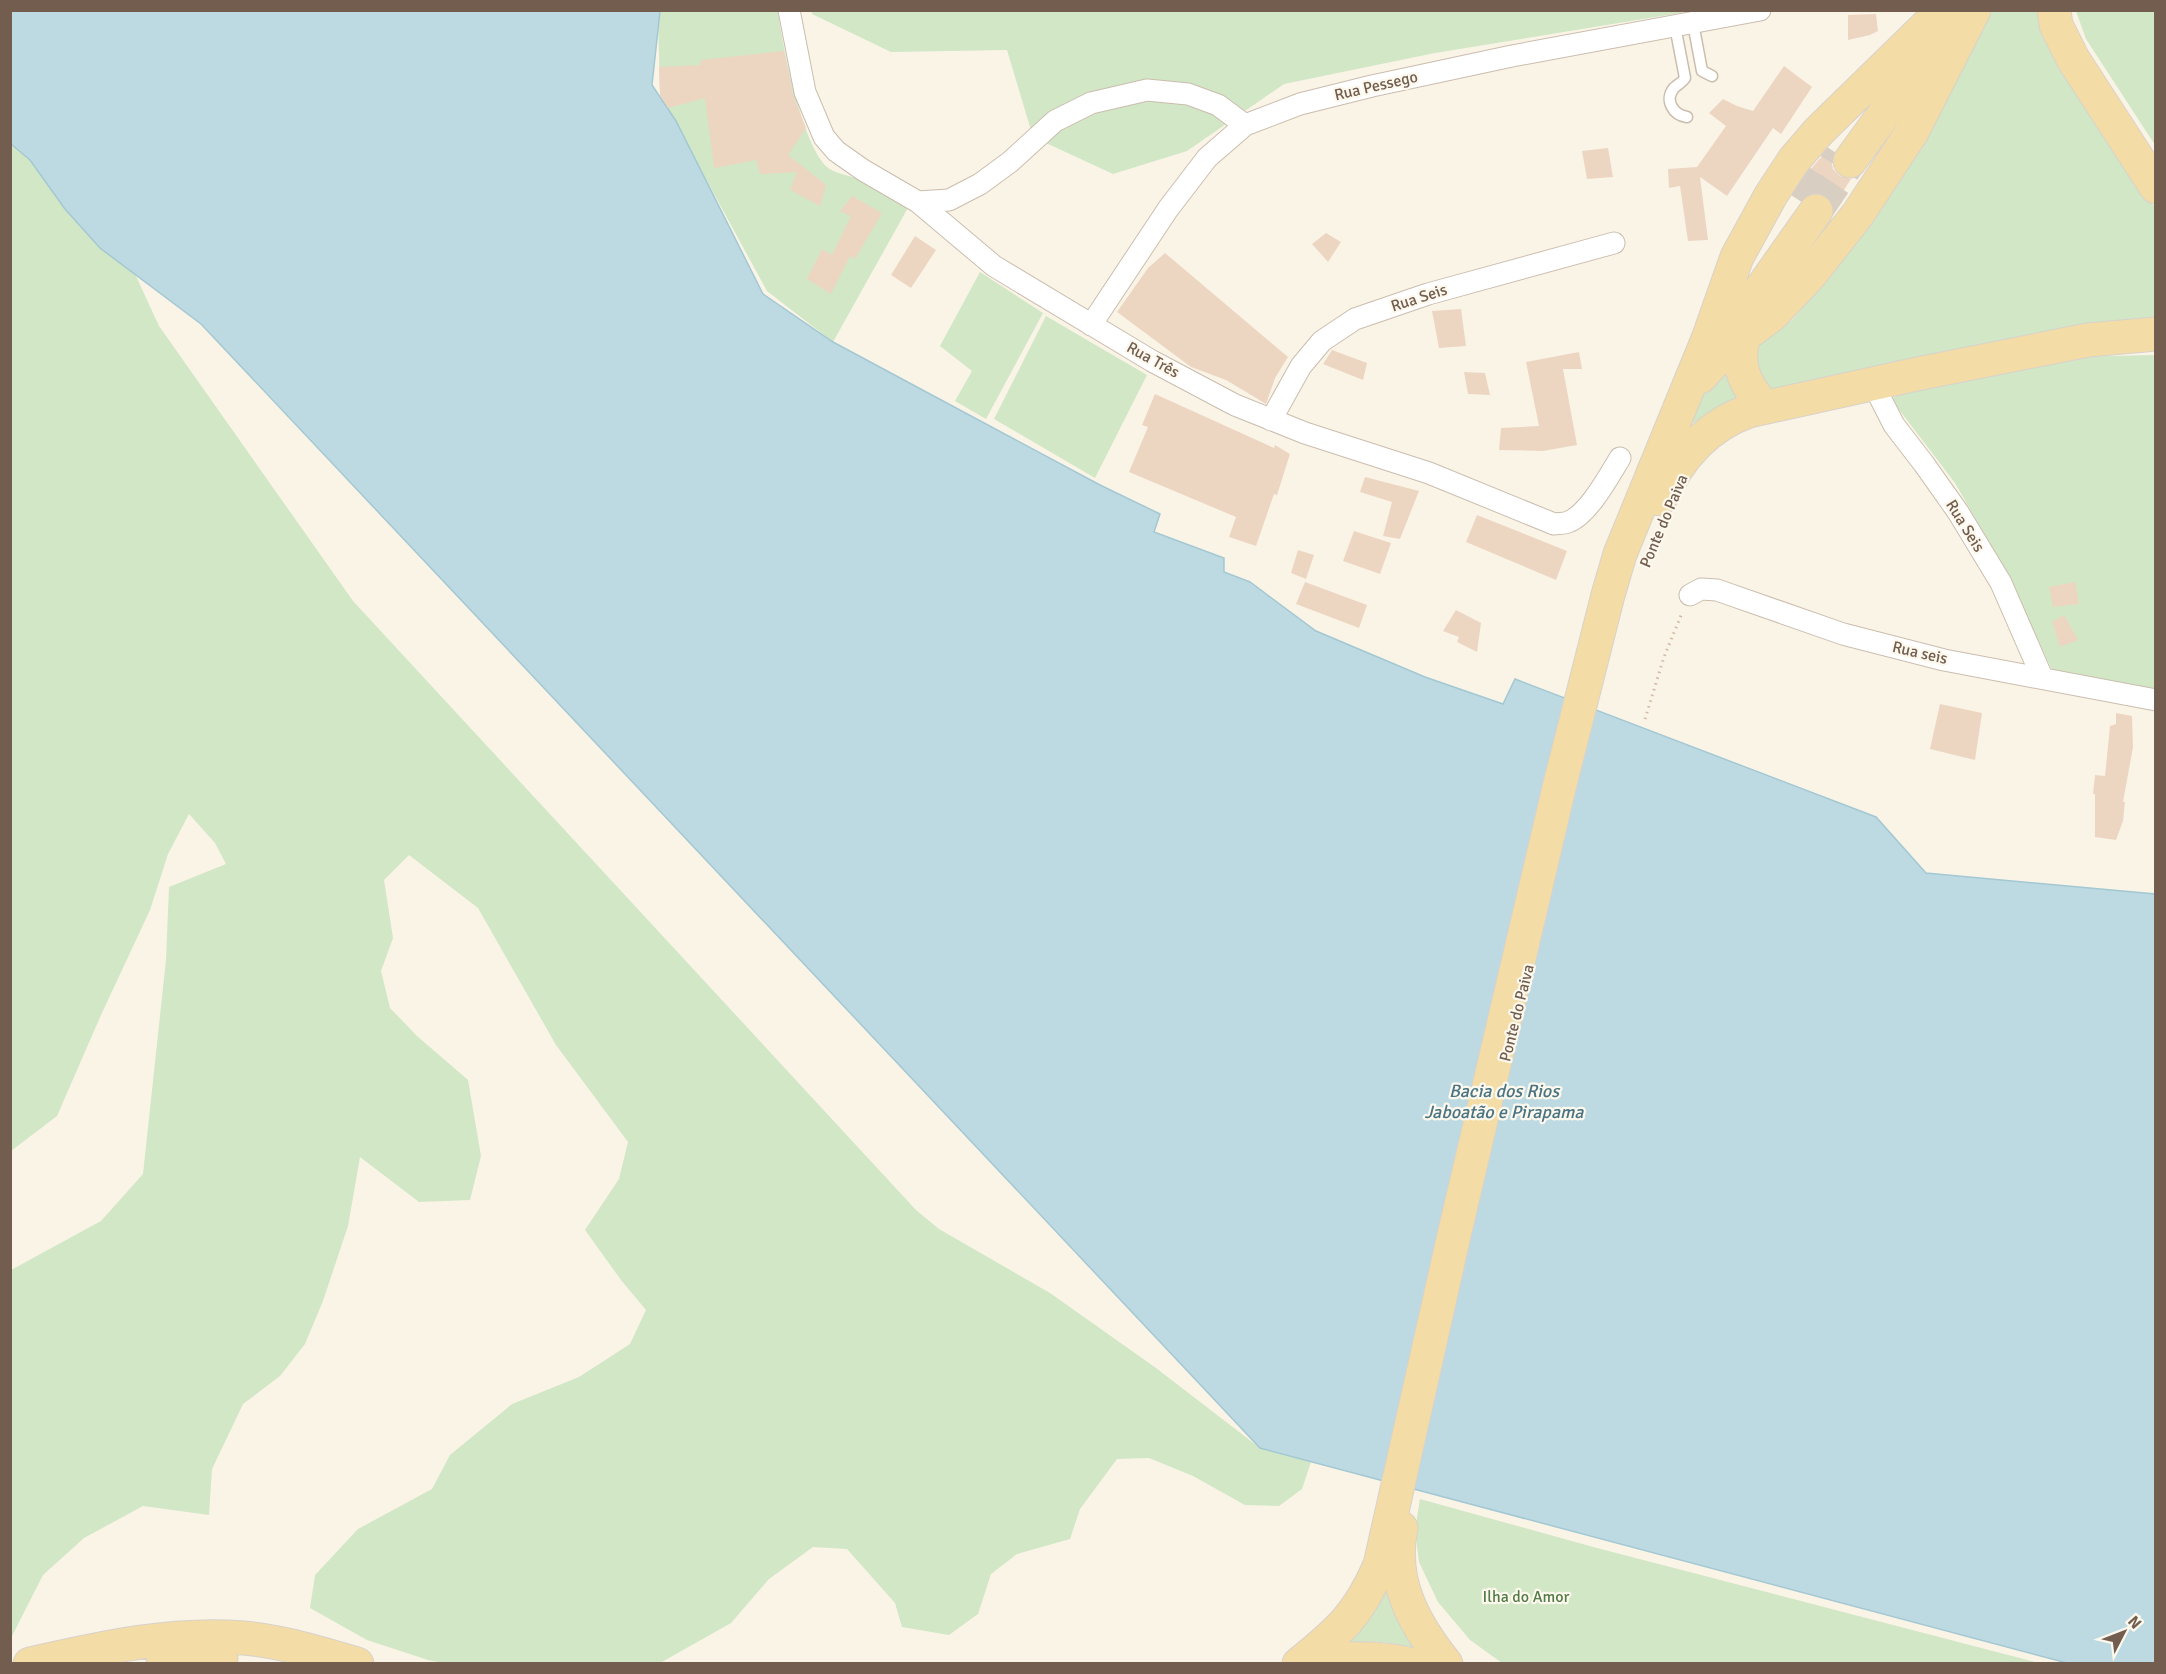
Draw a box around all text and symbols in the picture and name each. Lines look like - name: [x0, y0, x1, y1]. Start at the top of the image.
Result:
- street label: Rua Pessego: [1332, 67, 1420, 105]
- street label: Rua Seis: [1388, 280, 1450, 316]
- street label: Rua Três: [1123, 337, 1183, 383]
- street label: Ponte do Paiva: [1635, 471, 1693, 571]
- street label: Rua Seis: [1941, 496, 1989, 556]
- street label: Rua seis: [1890, 637, 1950, 669]
- street label: Ponte do Paiva: [1495, 962, 1539, 1064]
- water label: Bacia dos Rios Jaboatão e Pirapama: [1424, 1080, 1584, 1123]
- park label: Ilha do Amor: [1483, 1587, 1570, 1607]
- north arrow: [2094, 1602, 2154, 1662]
- text: N: [2123, 1612, 2146, 1633]

